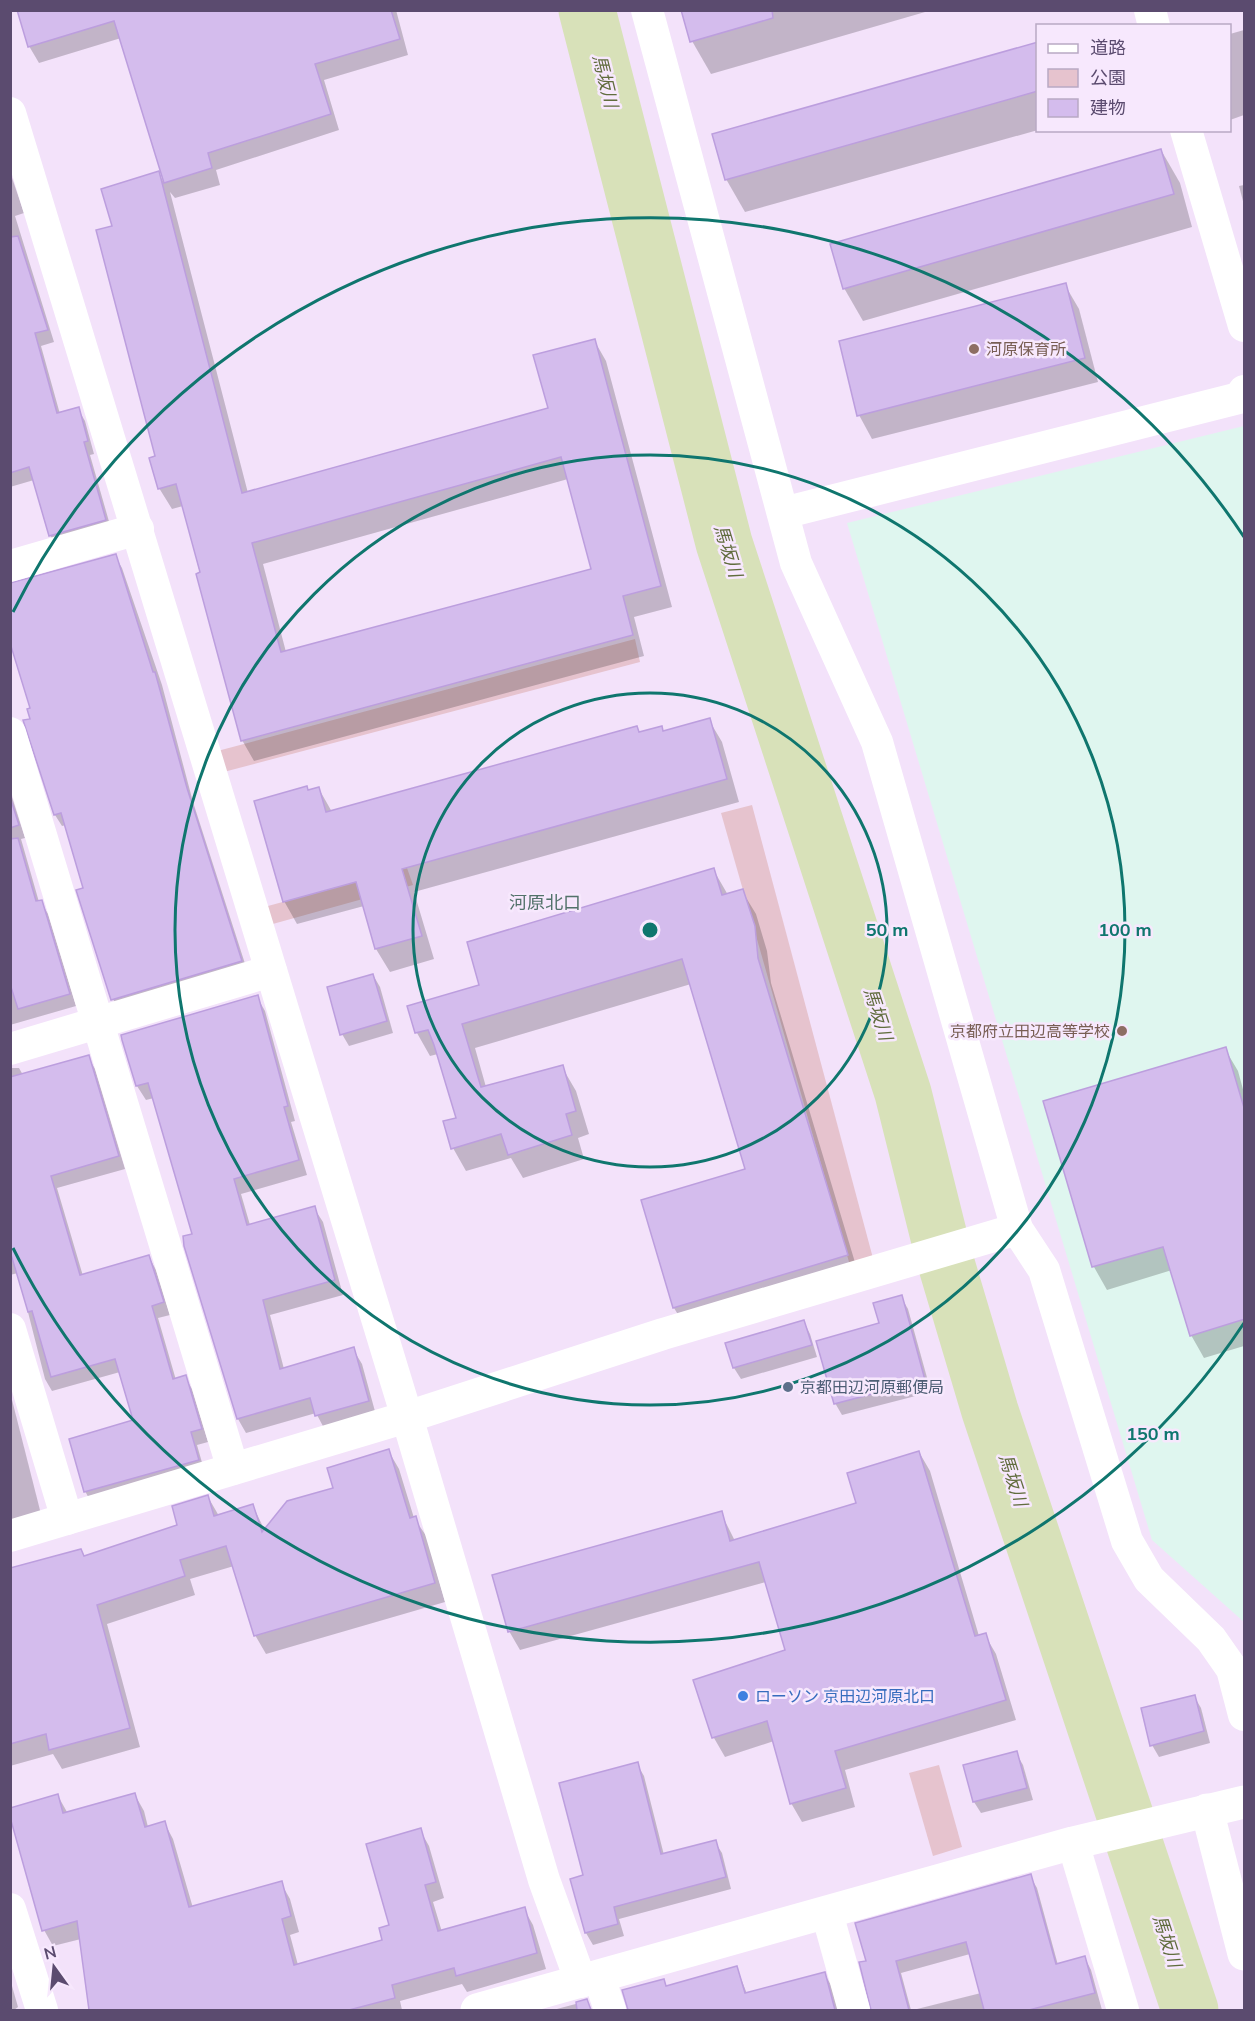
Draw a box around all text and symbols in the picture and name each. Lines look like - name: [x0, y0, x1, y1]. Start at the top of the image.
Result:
- legend: [1036, 24, 1231, 132]
- text: 道路: [1090, 36, 1126, 59]
- water label: 馬坂川: [588, 52, 624, 112]
- text: 公園: [1090, 66, 1126, 89]
- text: 建物: [1090, 96, 1126, 119]
- place label: 河原保育所: [986, 339, 1066, 359]
- marker: 河原保育所: [967, 342, 981, 356]
- water label: 馬坂川: [710, 522, 748, 582]
- district label: 河原北口: [509, 891, 581, 914]
- text: 50 m: [866, 918, 908, 941]
- text: 100 m: [1098, 918, 1152, 941]
- centre of rings: [640, 920, 660, 940]
- water label: 馬坂川: [859, 985, 898, 1045]
- place label: 京都府立田辺高等学校: [950, 1021, 1110, 1041]
- marker: 京都府立田辺高等学校: [1115, 1024, 1129, 1038]
- place label: 京都田辺河原郵便局: [800, 1377, 944, 1397]
- marker: 京都田辺河原郵便局: [781, 1380, 795, 1394]
- text: 150 m: [1126, 1422, 1180, 1445]
- water label: 馬坂川: [994, 1451, 1033, 1511]
- place label: ローソン 京田辺河原北口: [755, 1686, 935, 1706]
- marker: ローソン 京田辺河原北口: [736, 1689, 750, 1703]
- water label: 馬坂川: [1148, 1912, 1187, 1972]
- north arrow: [24, 1937, 84, 1997]
- text: N: [42, 1941, 59, 1964]

